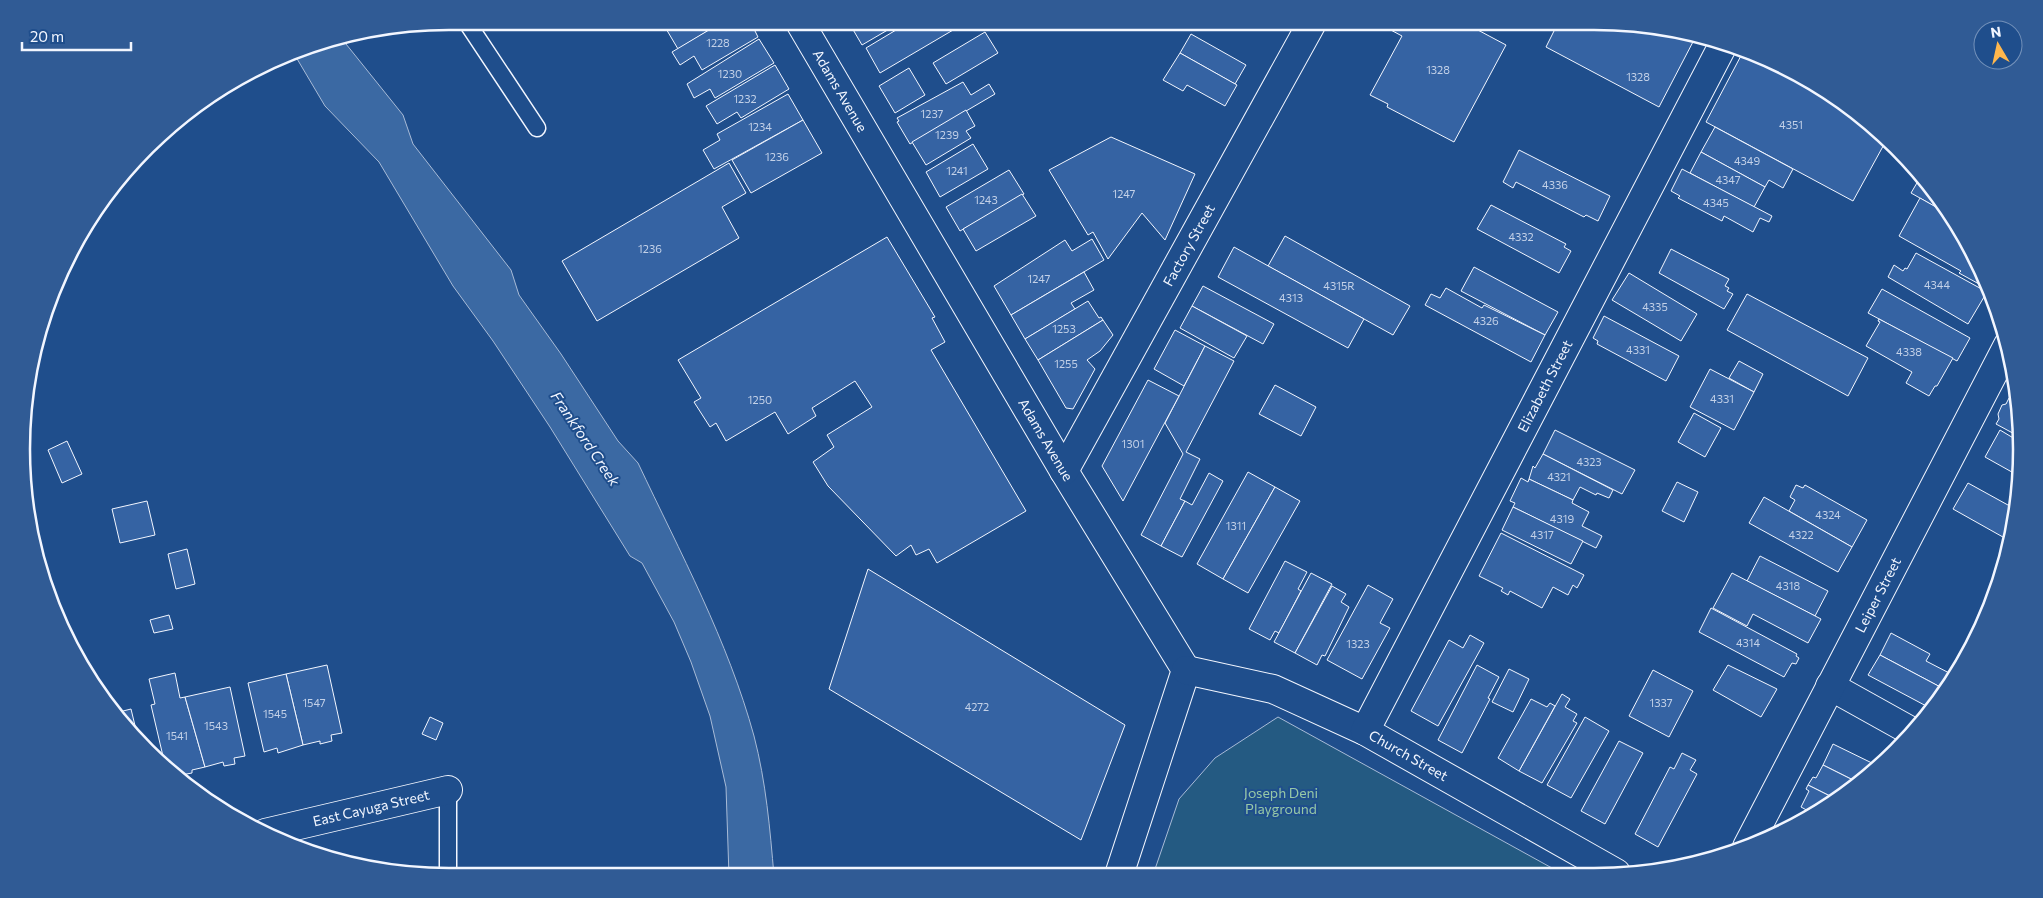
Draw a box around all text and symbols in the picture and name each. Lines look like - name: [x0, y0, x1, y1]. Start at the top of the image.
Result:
- scale bar: [22, 20, 131, 52]
- north arrow: [1973, 20, 2023, 70]
- text: N: [1989, 22, 2002, 41]
- text: 20 m: [30, 27, 64, 45]
- house number: 1228: [706, 36, 730, 49]
- street label: Adams Avenue: [810, 46, 871, 135]
- house number: 1328: [1426, 63, 1450, 76]
- house number: 1230: [718, 67, 742, 80]
- house number: 1328: [1626, 70, 1650, 83]
- house number: 1232: [733, 92, 757, 105]
- house number: 1237: [921, 107, 944, 120]
- house number: 4351: [1779, 118, 1803, 131]
- house number: 1234: [748, 120, 772, 133]
- house number: 1239: [935, 128, 959, 141]
- house number: 1236: [765, 150, 789, 163]
- house number: 4349: [1734, 154, 1760, 167]
- house number: 1241: [946, 164, 968, 177]
- house number: 4347: [1715, 173, 1741, 186]
- house number: 4336: [1542, 178, 1568, 191]
- house number: 1247: [1113, 187, 1136, 200]
- house number: 1243: [974, 193, 998, 206]
- house number: 4345: [1703, 196, 1729, 209]
- street label: Factory Street: [1159, 201, 1218, 289]
- house number: 4332: [1508, 230, 1534, 243]
- house number: 1236: [638, 242, 662, 255]
- house number: 1247: [1028, 272, 1051, 285]
- house number: 4344: [1924, 278, 1950, 291]
- house number: 4315R: [1323, 279, 1355, 292]
- house number: 4313: [1279, 291, 1303, 304]
- house number: 4335: [1642, 300, 1668, 313]
- house number: 4326: [1473, 314, 1499, 327]
- house number: 1253: [1052, 322, 1076, 335]
- street label: Elizabeth Street: [1514, 337, 1576, 435]
- house number: 4331: [1626, 343, 1650, 356]
- house number: 4338: [1896, 345, 1922, 358]
- house number: 1255: [1054, 357, 1078, 370]
- water label: Frankford Creek: [547, 388, 625, 490]
- house number: 4331: [1710, 392, 1734, 405]
- house number: 1250: [748, 393, 772, 406]
- street label: Adams Avenue: [1015, 395, 1077, 484]
- house number: 1301: [1122, 437, 1144, 450]
- house number: 4323: [1576, 455, 1602, 468]
- house number: 4321: [1547, 470, 1571, 483]
- house number: 4324: [1815, 508, 1841, 521]
- house number: 4319: [1550, 512, 1574, 525]
- house number: 1311: [1226, 519, 1246, 532]
- house number: 4317: [1530, 528, 1554, 541]
- house number: 4322: [1788, 528, 1814, 541]
- street label: Leiper Street: [1851, 554, 1904, 635]
- house number: 4318: [1776, 579, 1800, 592]
- house number: 4314: [1736, 636, 1760, 649]
- house number: 1323: [1346, 637, 1370, 650]
- house number: 1547: [302, 696, 326, 709]
- house number: 1337: [1650, 696, 1673, 709]
- house number: 4272: [965, 700, 989, 713]
- house number: 1545: [263, 707, 287, 720]
- house number: 1543: [204, 719, 228, 732]
- street label: Church Street: [1366, 726, 1451, 784]
- house number: 1541: [166, 729, 188, 742]
- park label: Joseph Deni Playground: [1244, 784, 1318, 817]
- street label: East Cayuga Street: [311, 786, 431, 830]

